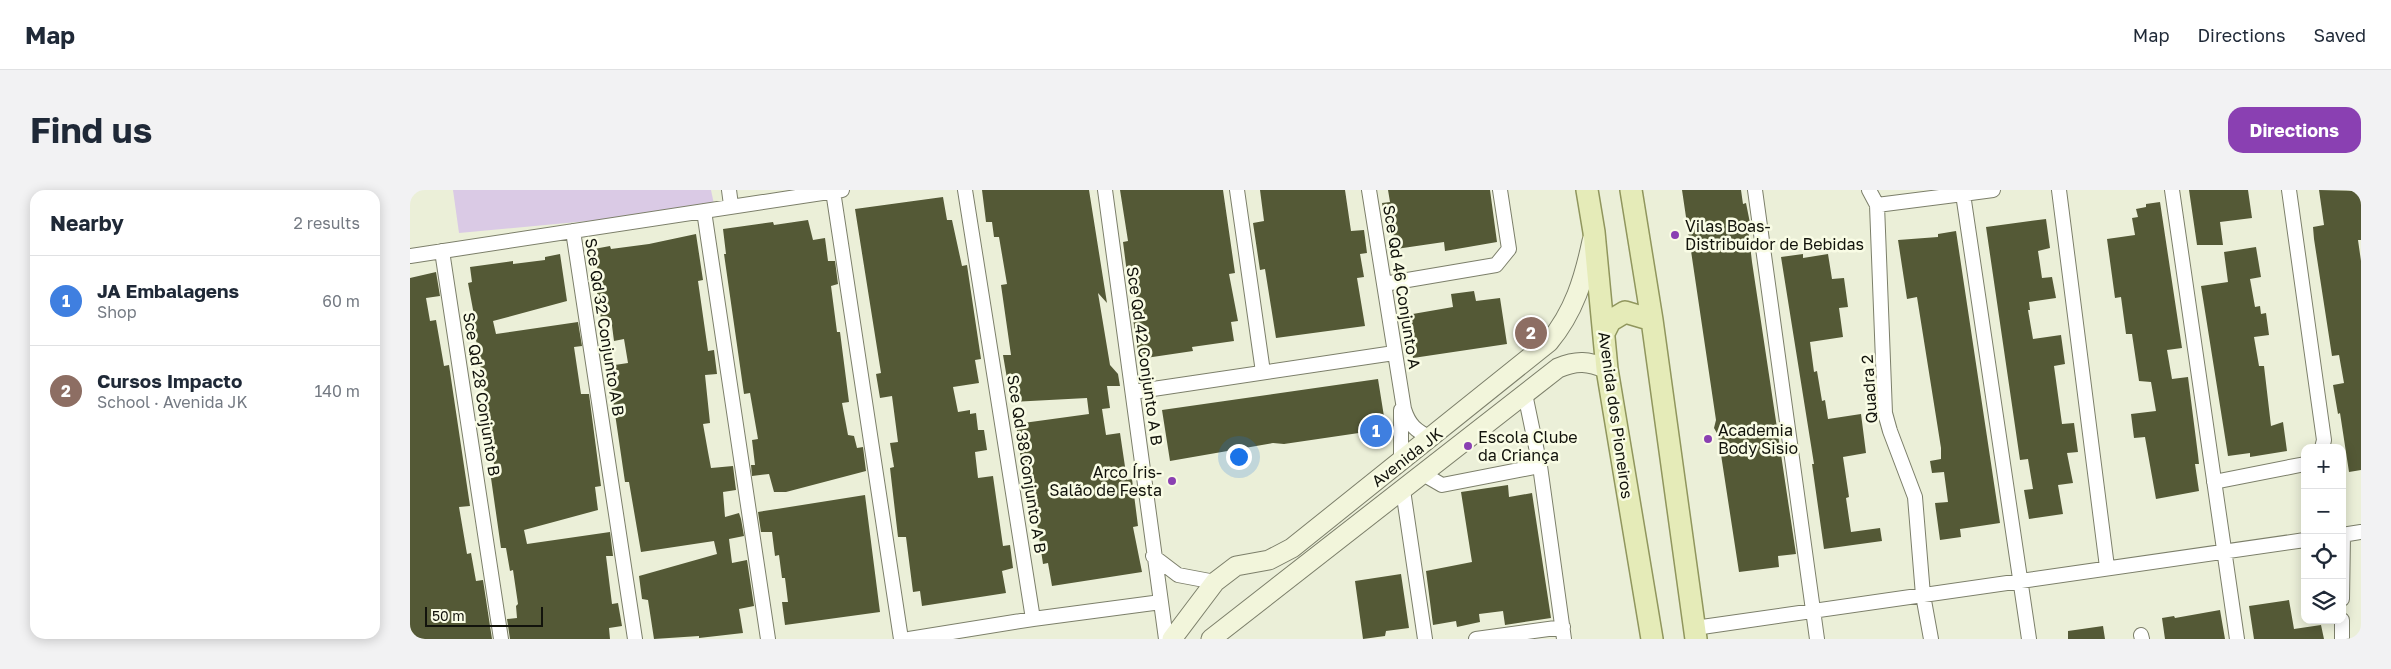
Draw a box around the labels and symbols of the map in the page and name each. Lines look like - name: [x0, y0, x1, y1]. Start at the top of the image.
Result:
- street label: Sce Qd 46 Conjunto A: [1379, 203, 1425, 371]
- place label: Vilas Boas- Distribuidor de Bebidas: [1685, 216, 1864, 254]
- marker: Vilas Boas- Distribuidor de Bebidas: [1669, 229, 1681, 241]
- street label: Sce Qd 32 Conjunto A B: [581, 237, 629, 417]
- street label: Sce Qd 42 Conjunto A B: [1123, 265, 1167, 447]
- street label: Sce Qd 28 Conjunto B: [459, 311, 505, 477]
- pin: 2: [1515, 314, 1547, 352]
- street label: Avenida dos Pioneiros: [1594, 330, 1638, 500]
- street label: Quadra 2: [1857, 354, 1881, 424]
- street label: Sce Qd 38 Conjunto A B: [1003, 373, 1051, 555]
- pin: 1: [1360, 412, 1392, 450]
- place label: Academia Body Sisio: [1718, 420, 1798, 458]
- street label: Avenida JK: [1368, 423, 1446, 491]
- place label: Escola Clube da Criança: [1478, 427, 1578, 465]
- marker: Academia Body Sisio: [1702, 433, 1714, 445]
- marker: Escola Clube da Criança: [1462, 440, 1474, 452]
- your location: [1226, 444, 1252, 470]
- place label: Arco Íris- Salão de Festa: [1049, 462, 1162, 500]
- marker: Arco Íris- Salão de Festa: [1166, 475, 1178, 487]
- scale bar: [425, 604, 542, 627]

